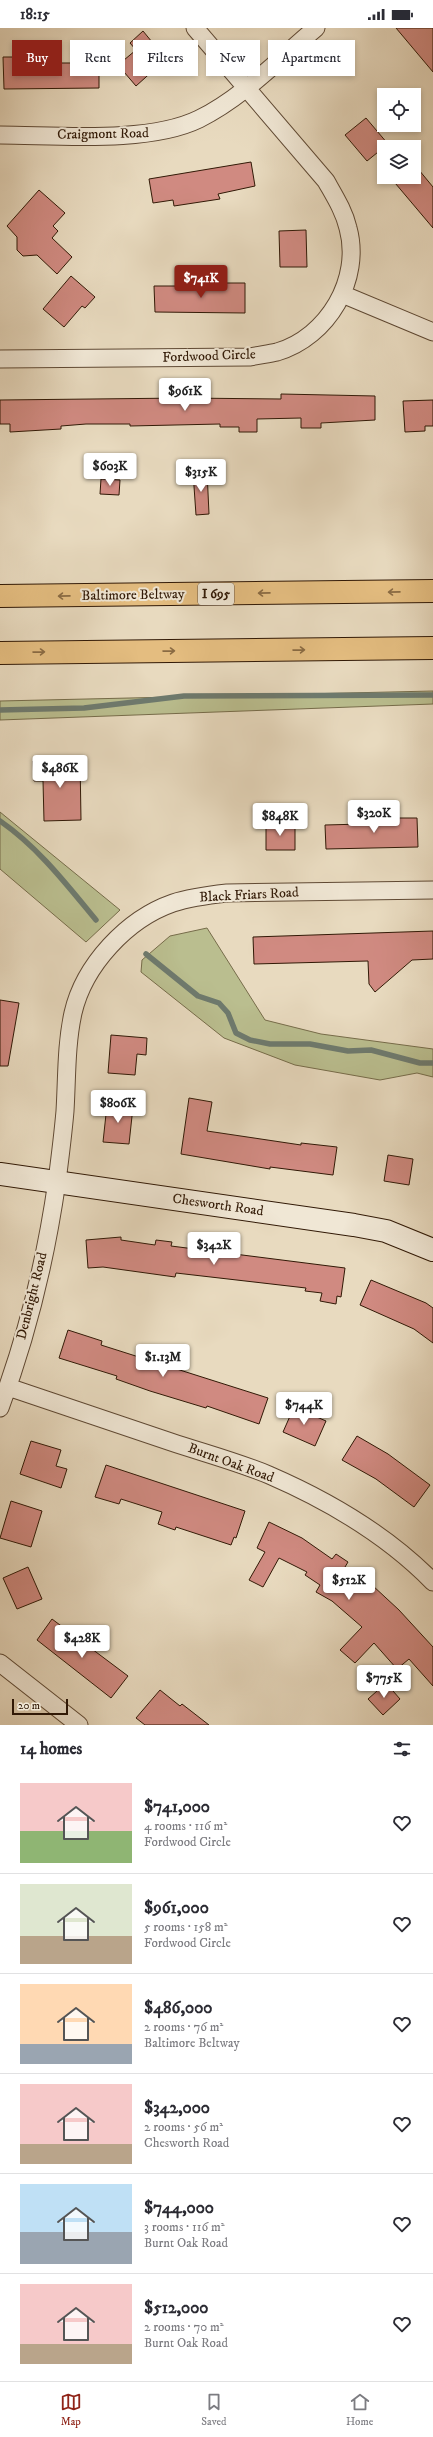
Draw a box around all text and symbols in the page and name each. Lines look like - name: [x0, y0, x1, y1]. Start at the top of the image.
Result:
- text: 18:15: [20, 5, 50, 24]
- chip: Buy: [12, 40, 62, 76]
- chip: Rent: [70, 40, 125, 76]
- chip: Filters: [133, 40, 198, 76]
- chip: New: [206, 40, 260, 76]
- chip: Apartment: [268, 40, 355, 76]
- map controls: [377, 88, 421, 184]
- button: locate: [377, 88, 421, 132]
- street label: Craigmont Road: [57, 124, 149, 144]
- button: layers: [377, 140, 421, 184]
- pin: $741K: [173, 265, 229, 299]
- text: $741K: [183, 270, 219, 286]
- street label: Fordwood Circle: [162, 345, 256, 367]
- pin: $961K: [157, 378, 213, 412]
- text: $961K: [168, 383, 202, 399]
- pin: $603K: [82, 453, 138, 487]
- text: $603K: [93, 458, 127, 474]
- pin: $315K: [173, 459, 229, 493]
- text: $315K: [185, 464, 217, 480]
- road number: I 695: [198, 583, 234, 605]
- street label: Baltimore Beltway: [81, 585, 185, 605]
- one-way arrow: [388, 588, 401, 596]
- one-way arrow: [258, 589, 271, 597]
- one-way arrow: [58, 592, 71, 600]
- one-way arrow: [292, 646, 305, 654]
- one-way arrow: [162, 647, 175, 655]
- one-way arrow: [32, 648, 45, 656]
- pin: $486K: [32, 755, 88, 789]
- text: $486K: [42, 760, 78, 776]
- pin: $320K: [346, 800, 402, 834]
- pin: $848K: [252, 803, 308, 837]
- text: $320K: [357, 805, 391, 821]
- text: $848K: [262, 808, 298, 824]
- street label: Black Friars Road: [199, 883, 299, 907]
- pin: $806K: [90, 1090, 146, 1124]
- text: $806K: [100, 1095, 136, 1111]
- street label: Chesworth Road: [171, 1190, 265, 1220]
- pin: $342K: [186, 1232, 242, 1266]
- text: $342K: [197, 1237, 231, 1253]
- street label: Denbright Road: [12, 1250, 52, 1342]
- pin: $1.13M: [130, 1344, 196, 1378]
- text: $1.13M: [145, 1349, 181, 1365]
- pin: $744K: [276, 1392, 332, 1426]
- text: $744K: [285, 1397, 323, 1413]
- street label: Burnt Oak Road: [185, 1439, 277, 1487]
- pin: $512K: [321, 1567, 377, 1601]
- text: $512K: [332, 1572, 366, 1588]
- pin: $428K: [54, 1625, 110, 1659]
- text: $428K: [64, 1630, 100, 1646]
- pin: $775K: [356, 1665, 412, 1699]
- text: $775K: [366, 1670, 402, 1686]
- scale bar: [12, 1697, 68, 1716]
- text: 20 m: [18, 1699, 40, 1713]
- text: 14 homes: [20, 1738, 82, 1760]
- icon: filters: [391, 1738, 413, 1760]
- text: $741,000: [144, 1796, 210, 1818]
- icon: home: [52, 1799, 100, 1847]
- icon: heart: [391, 1812, 413, 1834]
- text: 4 rooms · 116 m²: [144, 1818, 227, 1834]
- text: Fordwood Circle: [144, 1834, 231, 1850]
- text: $961,000: [144, 1897, 209, 1919]
- icon: home: [52, 1900, 100, 1948]
- icon: heart: [391, 1913, 413, 1935]
- text: 5 rooms · 158 m²: [144, 1919, 228, 1935]
- text: Fordwood Circle: [144, 1935, 231, 1951]
- text: $486,000: [144, 1997, 212, 2019]
- icon: home: [52, 2000, 100, 2048]
- icon: heart: [391, 2013, 413, 2035]
- text: 2 rooms · 76 m²: [144, 2019, 223, 2035]
- text: Baltimore Beltway: [144, 2035, 240, 2051]
- text: $342,000: [144, 2097, 210, 2119]
- icon: home: [52, 2100, 100, 2148]
- icon: heart: [391, 2113, 413, 2135]
- text: 2 rooms · 56 m²: [144, 2119, 223, 2135]
- text: Chesworth Road: [144, 2135, 229, 2151]
- text: $744,000: [144, 2197, 214, 2219]
- icon: home: [52, 2200, 100, 2248]
- icon: heart: [391, 2213, 413, 2235]
- text: 3 rooms · 116 m²: [144, 2219, 225, 2235]
- text: Burnt Oak Road: [144, 2235, 228, 2251]
- text: $512,000: [144, 2297, 209, 2319]
- icon: home: [52, 2300, 100, 2348]
- icon: heart: [391, 2313, 413, 2335]
- text: 2 rooms · 70 m²: [144, 2319, 224, 2335]
- text: Burnt Oak Road: [144, 2335, 228, 2351]
- tab: Map: [60, 2391, 82, 2429]
- tab: Saved: [201, 2391, 227, 2429]
- tab: Home: [346, 2391, 373, 2429]

